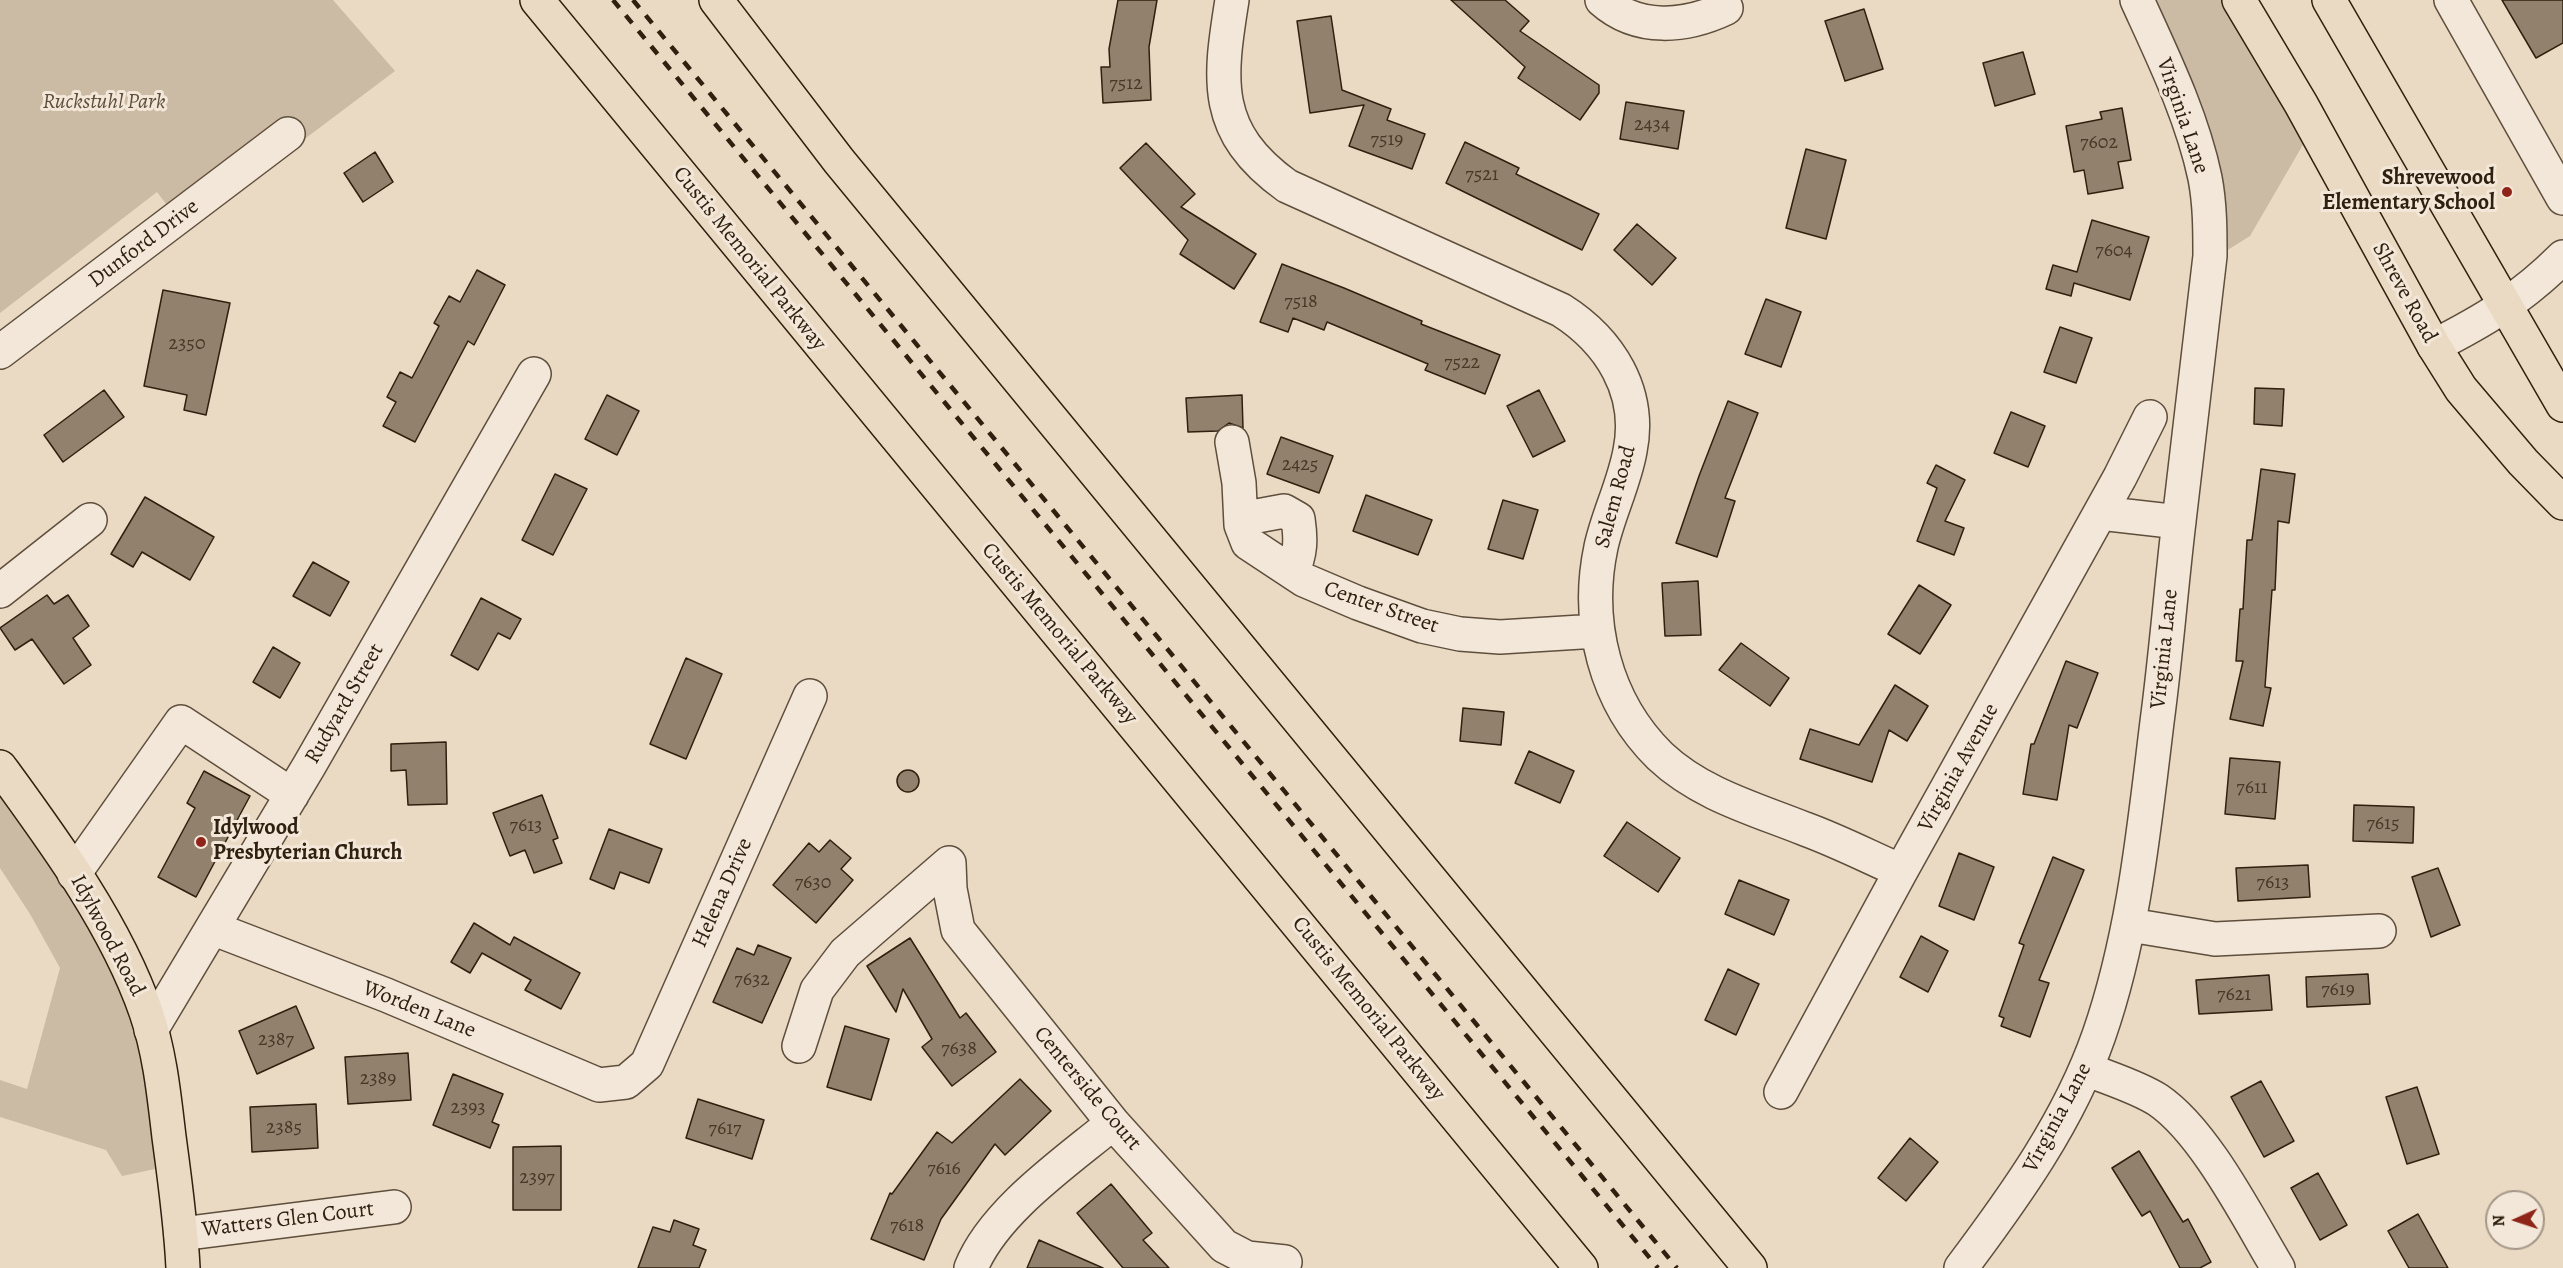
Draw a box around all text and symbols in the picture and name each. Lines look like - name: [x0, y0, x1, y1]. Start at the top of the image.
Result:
- street label: Virginia Lane: [2150, 55, 2214, 177]
- house number: 7512: [1109, 72, 1143, 96]
- park label: Ruckstuhl Park: [43, 90, 165, 116]
- house number: 2434: [1634, 113, 1670, 137]
- house number: 7519: [1371, 128, 1403, 152]
- house number: 7602: [2080, 131, 2118, 155]
- street label: Custis Memorial Parkway: [667, 162, 831, 356]
- house number: 7521: [1465, 163, 1499, 187]
- place label: Shrevewood Elementary School: [2322, 166, 2495, 218]
- marker: Shrevewood Elementary School: [2500, 185, 2514, 199]
- street label: Dunford Drive: [84, 194, 204, 294]
- street label: Shreve Road: [2366, 238, 2442, 348]
- house number: 7604: [2095, 239, 2133, 263]
- house number: 7518: [1284, 290, 1318, 314]
- house number: 2350: [168, 332, 206, 356]
- house number: 7522: [1444, 351, 1480, 375]
- street label: Salem Road: [1590, 443, 1642, 551]
- house number: 2425: [1282, 453, 1318, 477]
- street label: Custis Memorial Parkway: [975, 538, 1143, 730]
- street label: Center Street: [1320, 576, 1442, 640]
- street label: Virginia Lane: [2146, 588, 2184, 710]
- street label: Rudyard Street: [300, 639, 390, 769]
- street label: Virginia Avenue: [1913, 699, 2005, 837]
- house number: 7611: [2236, 776, 2268, 800]
- house number: 7615: [2366, 812, 2400, 836]
- house number: 7613: [510, 814, 542, 838]
- place label: Idylwood Presbyterian Church: [213, 816, 402, 867]
- street label: Helena Drive: [687, 834, 759, 952]
- marker: Idylwood Presbyterian Church: [194, 835, 208, 849]
- street label: Idylwood Road: [64, 871, 150, 1001]
- house number: 7630: [795, 871, 831, 895]
- house number: 7613: [2257, 871, 2289, 895]
- street label: Custis Memorial Parkway: [1286, 912, 1450, 1106]
- house number: 7632: [734, 968, 770, 992]
- street label: Worden Lane: [359, 975, 479, 1045]
- house number: 7619: [2321, 978, 2355, 1002]
- house number: 7621: [2217, 983, 2251, 1007]
- street label: Centerside Court: [1027, 1022, 1147, 1156]
- house number: 2387: [258, 1028, 294, 1052]
- house number: 7638: [941, 1037, 977, 1061]
- street label: Virginia Lane: [2018, 1059, 2098, 1177]
- house number: 2389: [360, 1067, 396, 1091]
- house number: 2393: [450, 1096, 486, 1120]
- house number: 2385: [266, 1116, 302, 1140]
- house number: 7617: [709, 1117, 741, 1141]
- house number: 7616: [927, 1157, 961, 1181]
- house number: 2397: [519, 1166, 555, 1190]
- north arrow: [2485, 1190, 2545, 1250]
- street label: Watters Glen Court: [201, 1196, 375, 1244]
- house number: 7618: [890, 1214, 924, 1238]
- text: N: [2488, 1214, 2510, 1227]

